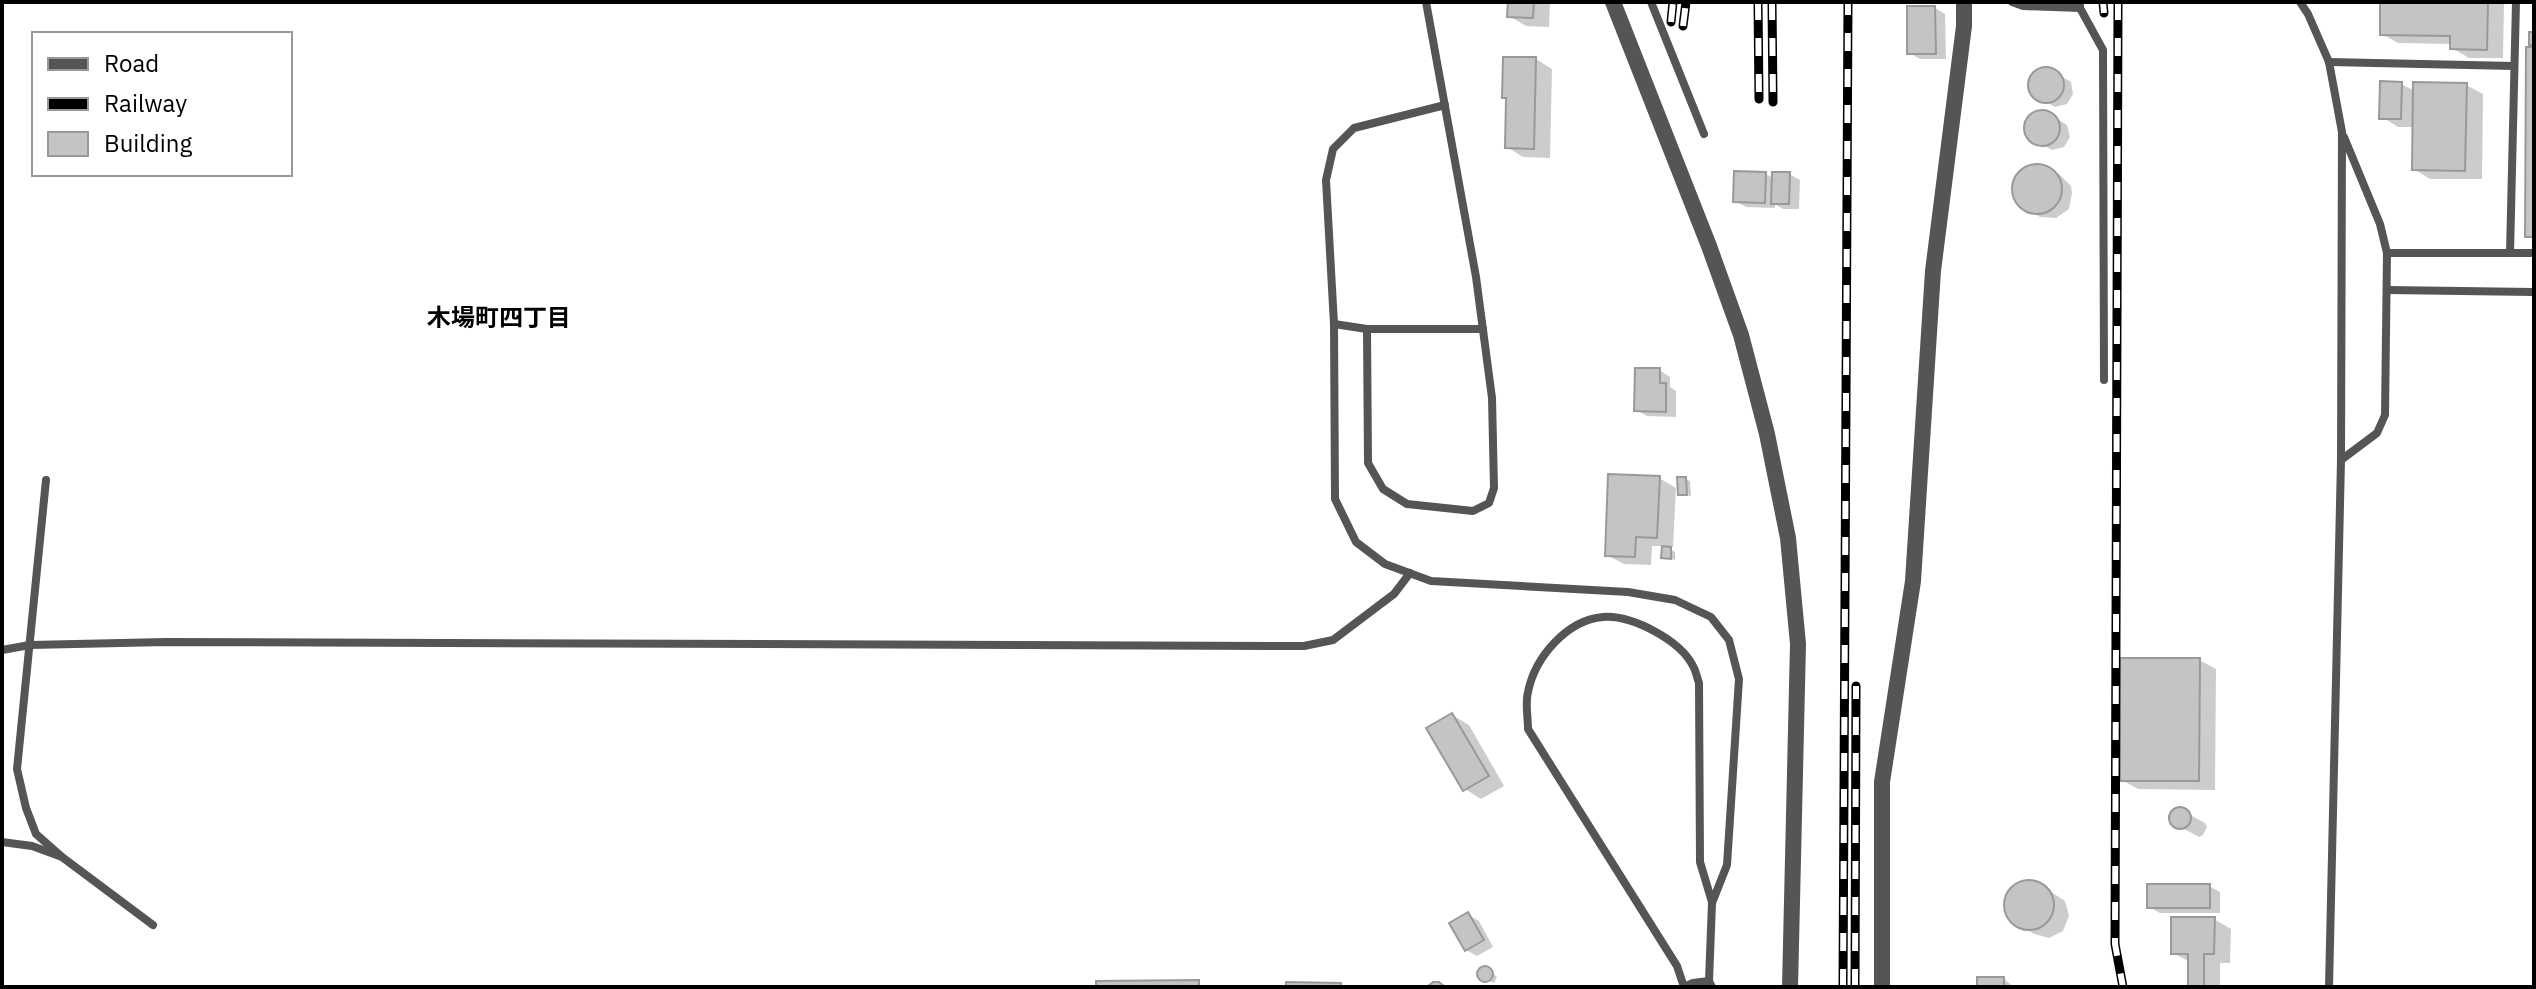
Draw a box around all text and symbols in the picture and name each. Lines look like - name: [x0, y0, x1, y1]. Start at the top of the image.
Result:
- legend: [32, 32, 292, 176]
- text: Road: [104, 47, 159, 79]
- text: Railway: [104, 87, 187, 119]
- text: Building: [104, 127, 192, 159]
- district label: 木場町四丁目: [427, 301, 571, 333]

